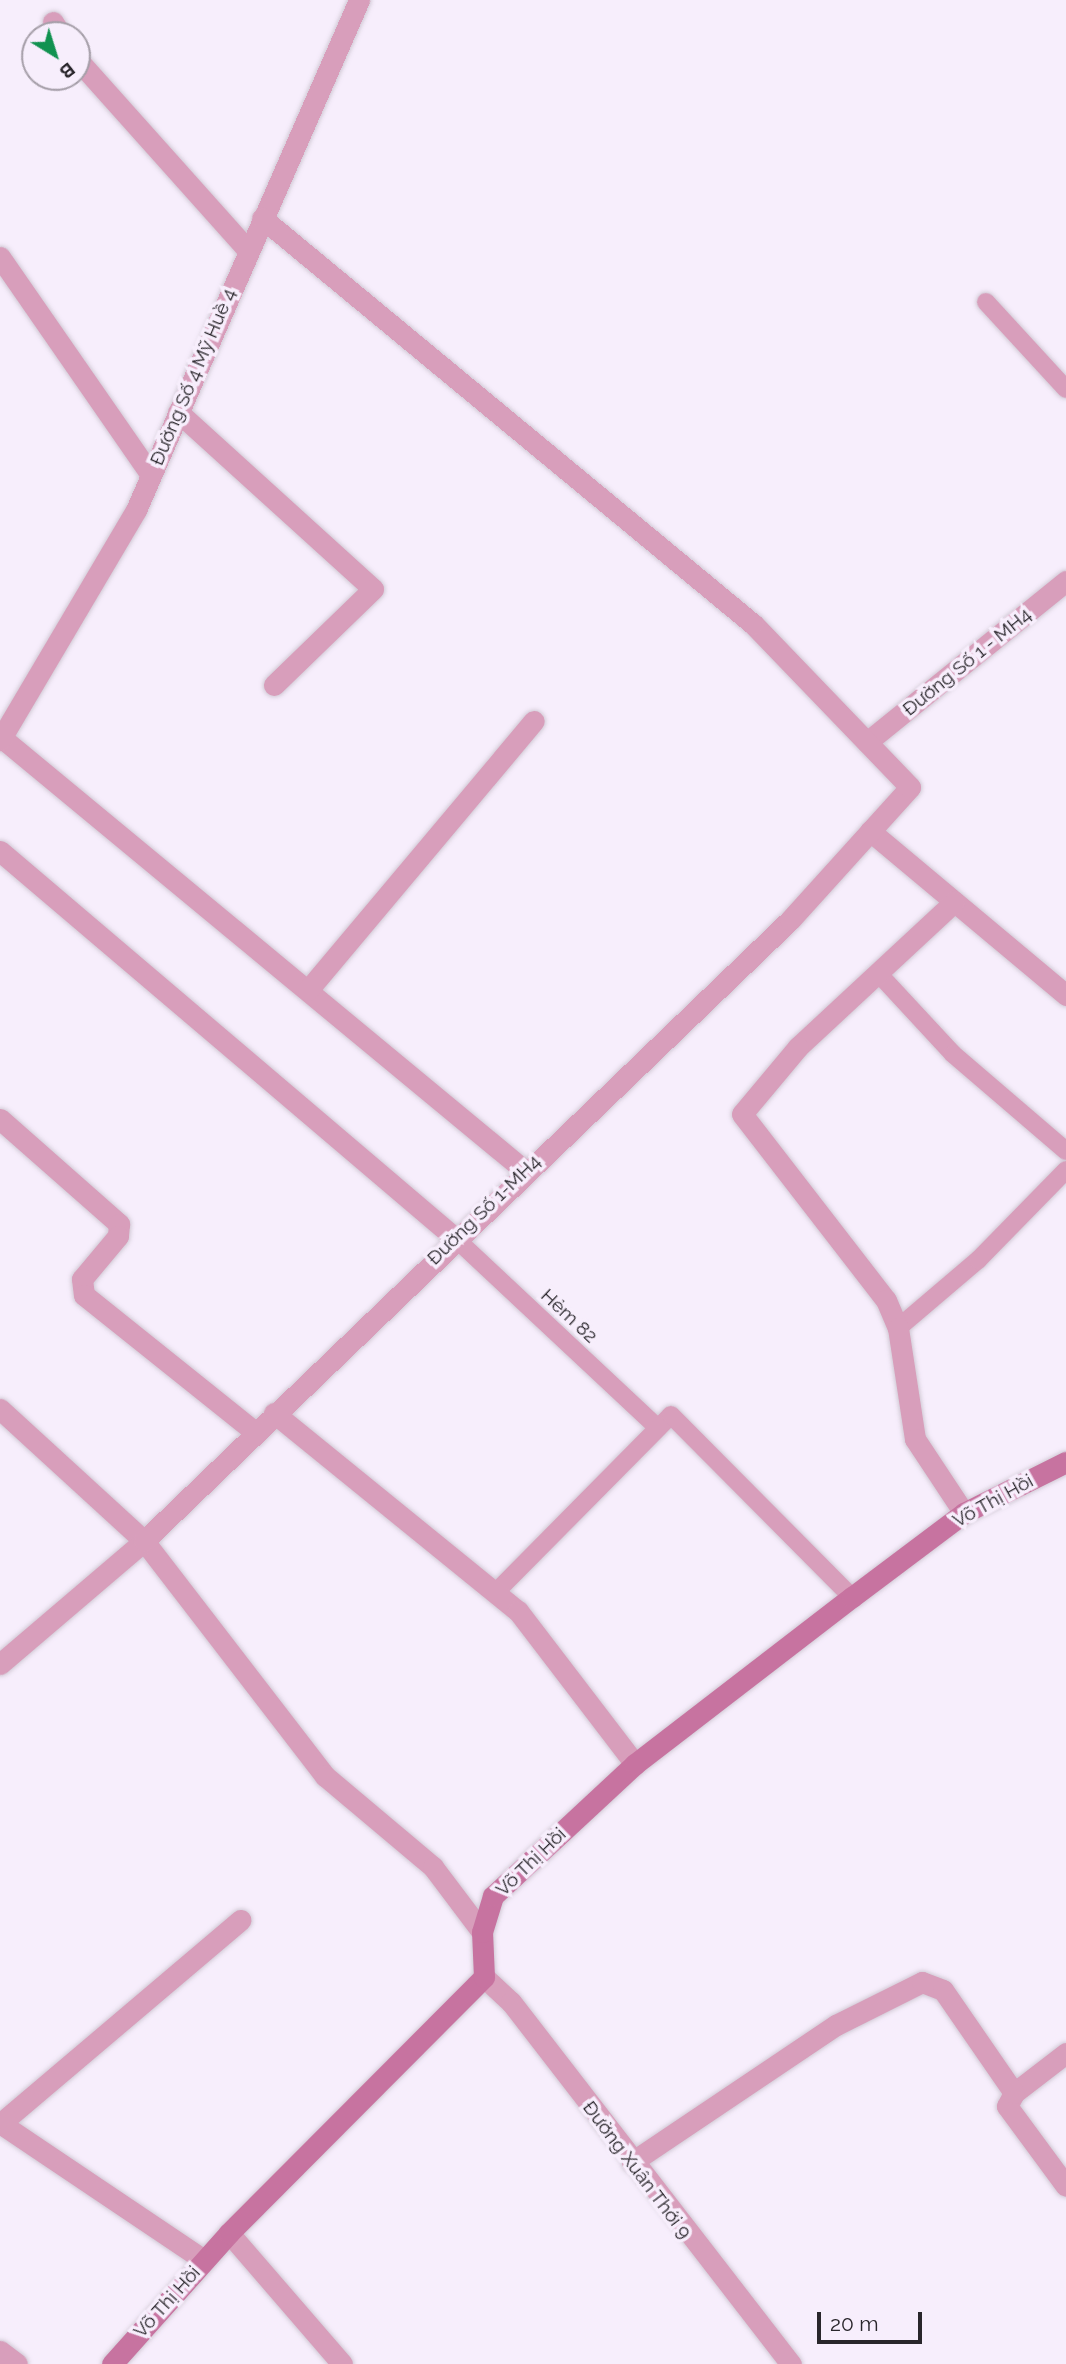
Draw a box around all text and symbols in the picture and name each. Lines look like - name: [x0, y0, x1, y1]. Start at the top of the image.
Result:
- north arrow: [21, 21, 91, 91]
- text: B: [56, 58, 80, 84]
- street label: Đường Số 4 Mỹ Huề 4: [145, 285, 241, 469]
- street label: Đường Số 1 - MH4: [898, 603, 1036, 721]
- street label: Đường Số 1-MH4: [423, 1150, 545, 1270]
- street label: Hẻm 82: [536, 1284, 602, 1348]
- street label: Võ Thị Hồi: [949, 1469, 1037, 1533]
- street label: Võ Thị Hồi: [491, 1823, 571, 1901]
- street label: Đường Xuân Thới 9: [578, 2096, 696, 2244]
- street label: Võ Thị Hồi: [129, 2261, 205, 2343]
- scale bar: [821, 2298, 926, 2342]
- text: 20 m: [830, 2311, 878, 2336]

